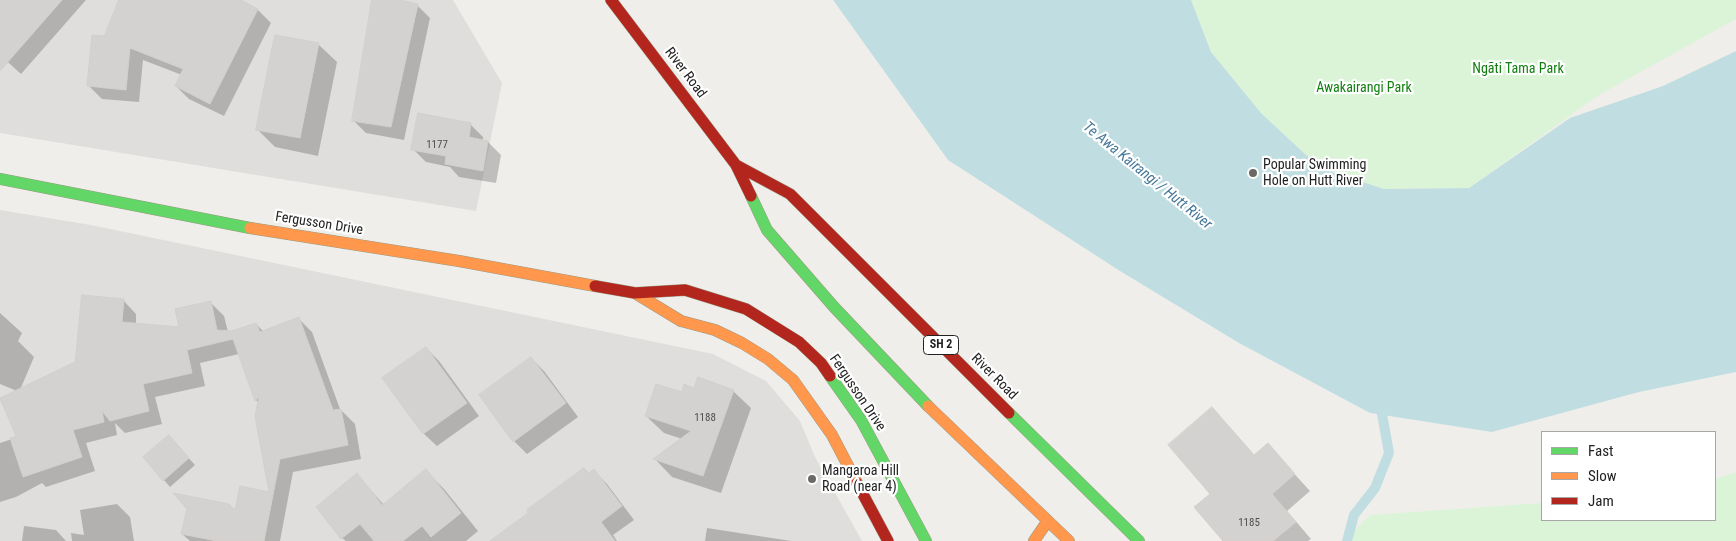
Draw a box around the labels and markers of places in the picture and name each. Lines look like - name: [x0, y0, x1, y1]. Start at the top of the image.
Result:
- place label: Popular Swimming Hole on Hutt River: [1263, 157, 1366, 190]
- marker: Popular Swimming Hole on Hutt River: [1247, 167, 1259, 179]
- place label: Mangaroa Hill Road (near 4): [822, 463, 899, 496]
- marker: Mangaroa Hill Road (near 4): [806, 473, 818, 485]

